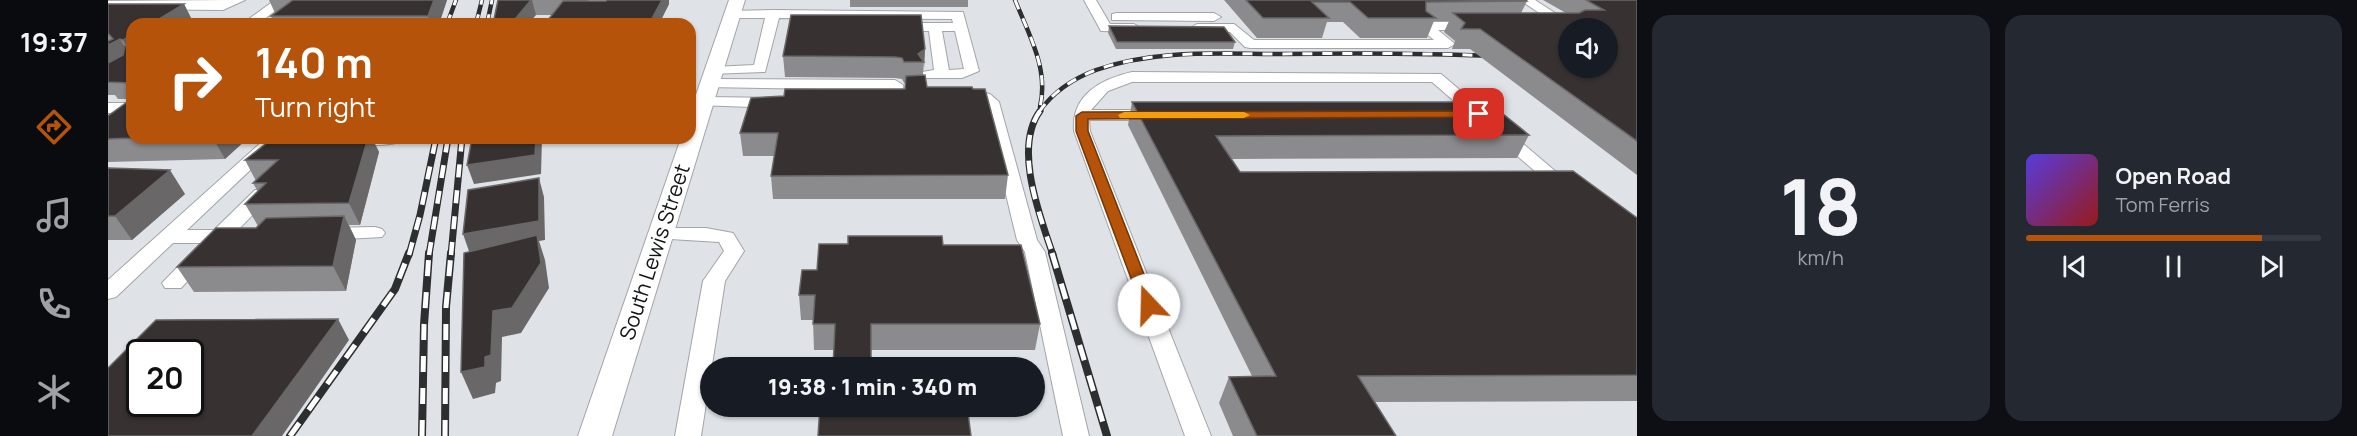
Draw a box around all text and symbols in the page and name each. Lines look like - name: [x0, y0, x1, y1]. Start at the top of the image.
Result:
- map controls: [1558, 18, 1618, 78]
- button: sound: [1558, 18, 1618, 78]
- text: 19:37: [20, 23, 88, 60]
- text: 140 m: [255, 33, 373, 91]
- icon: right: [156, 42, 234, 120]
- text: Turn right: [255, 88, 376, 125]
- pin: [1453, 88, 1504, 139]
- icon: arrive: [1462, 97, 1495, 130]
- icon: directions: [33, 106, 75, 148]
- text: 18: [1780, 152, 1862, 258]
- street label: South Lewis Street: [612, 160, 696, 343]
- text: Open Road: [2116, 161, 2231, 191]
- text: Tom Ferris: [2116, 191, 2210, 218]
- icon: music: [33, 194, 75, 236]
- text: km/h: [1797, 244, 1844, 271]
- icon: previous: [2058, 250, 2091, 283]
- icon: pause: [2157, 250, 2190, 283]
- icon: next: [2255, 250, 2288, 283]
- position arrow: [1117, 273, 1181, 337]
- icon: phone: [33, 283, 75, 325]
- speed limit sign: 20: [126, 339, 204, 417]
- icon: climate: [33, 371, 75, 413]
- text: 19:38 · 1 min · 340 m: [768, 372, 977, 402]

